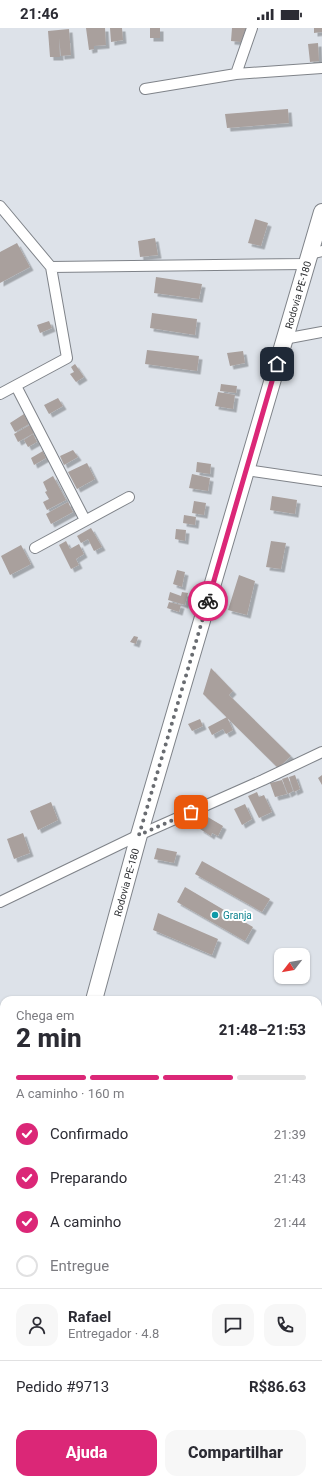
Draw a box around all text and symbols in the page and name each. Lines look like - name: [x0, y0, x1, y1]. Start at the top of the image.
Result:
- text: 21:46: [20, 5, 59, 23]
- street label: Rodovia PE-180: [283, 259, 313, 330]
- pin: [260, 347, 294, 381]
- icon: home: [266, 353, 288, 375]
- courier: [188, 581, 228, 621]
- icon: bike: [197, 590, 219, 612]
- pin: [174, 795, 208, 829]
- icon: bag: [180, 801, 202, 823]
- street label: Rodovia PE-180: [112, 847, 141, 918]
- marker: Granja: [210, 910, 220, 920]
- place label: Granja: [223, 910, 252, 921]
- north arrow: [274, 948, 310, 984]
- map controls: [274, 948, 310, 984]
- text: Chega em: [16, 1008, 74, 1023]
- text: 21:48–21:53: [219, 1021, 306, 1039]
- text: 2 min: [16, 1023, 82, 1053]
- text: A caminho · 160 m: [16, 1086, 124, 1101]
- icon: check: [16, 1123, 38, 1145]
- text: Confirmado: [50, 1125, 128, 1143]
- text: 21:39: [274, 1127, 306, 1142]
- icon: check: [16, 1167, 38, 1189]
- text: Preparando: [50, 1169, 127, 1187]
- text: 21:43: [274, 1171, 306, 1186]
- icon: check: [16, 1211, 38, 1233]
- text: A caminho: [50, 1213, 121, 1231]
- text: 21:44: [274, 1215, 306, 1230]
- text: Entregue: [50, 1257, 109, 1275]
- button: person: [16, 1304, 58, 1346]
- button: chat: [212, 1304, 254, 1346]
- button: phone: [264, 1304, 306, 1346]
- text: Rafael: [68, 1308, 111, 1326]
- text: Entregador · 4.8: [68, 1326, 159, 1341]
- text: Pedido #9713: [16, 1378, 109, 1396]
- text: R$86.63: [249, 1378, 306, 1396]
- button: Ajuda: [16, 1430, 157, 1476]
- button: Compartilhar: [165, 1430, 306, 1476]

